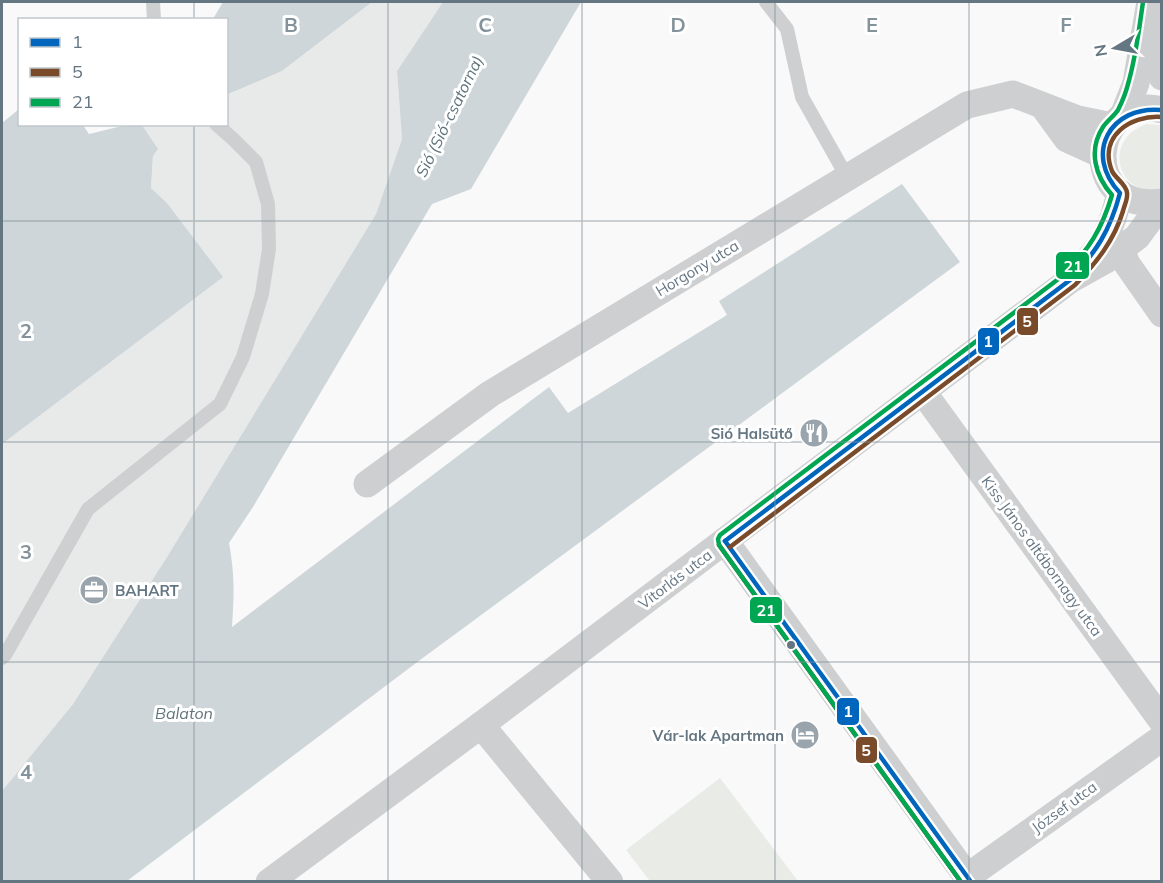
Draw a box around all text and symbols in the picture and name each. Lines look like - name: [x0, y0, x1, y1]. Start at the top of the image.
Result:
- text: B: [284, 12, 298, 37]
- text: C: [478, 12, 492, 37]
- text: D: [670, 12, 686, 37]
- text: E: [866, 12, 878, 37]
- text: F: [1060, 12, 1072, 37]
- legend: [18, 18, 228, 126]
- north arrow: [1085, 18, 1145, 78]
- text: 1: [72, 30, 83, 53]
- text: N: [1089, 43, 1111, 58]
- water label: Sió (Sió-csatorna): [411, 52, 487, 180]
- text: 5: [72, 60, 83, 83]
- text: 21: [72, 90, 94, 113]
- street label: Horgony utca: [652, 236, 742, 300]
- line badge: 21: [1055, 251, 1090, 280]
- text: 21: [1063, 256, 1083, 276]
- line badge: 5: [1016, 307, 1039, 336]
- text: 5: [1022, 311, 1032, 331]
- text: 2: [20, 318, 32, 343]
- line badge: 1: [977, 327, 1000, 356]
- text: 1: [983, 331, 993, 351]
- restaurant icon: Sió Halsütő: [798, 417, 830, 449]
- place label: Sió Halsütő: [711, 424, 793, 443]
- street label: Kiss János altábornagy utca: [978, 472, 1106, 640]
- text: 3: [20, 539, 32, 564]
- street label: Vitorlás utca: [634, 545, 716, 613]
- office icon: BAHART: [78, 574, 110, 606]
- place label: BAHART: [115, 581, 180, 600]
- line badge: 21: [749, 596, 783, 624]
- text: 21: [756, 600, 776, 620]
- unlabelled marker: [785, 639, 797, 651]
- line badge: 1: [836, 697, 860, 726]
- text: 1: [843, 701, 853, 721]
- water label: Balaton: [155, 703, 213, 723]
- hotel icon: Vár-lak Apartman: [789, 719, 821, 751]
- place label: Vár-lak Apartman: [651, 726, 784, 745]
- line badge: 5: [855, 736, 878, 764]
- text: 5: [861, 740, 871, 760]
- text: 4: [20, 759, 32, 784]
- street label: József utca: [1028, 777, 1100, 837]

